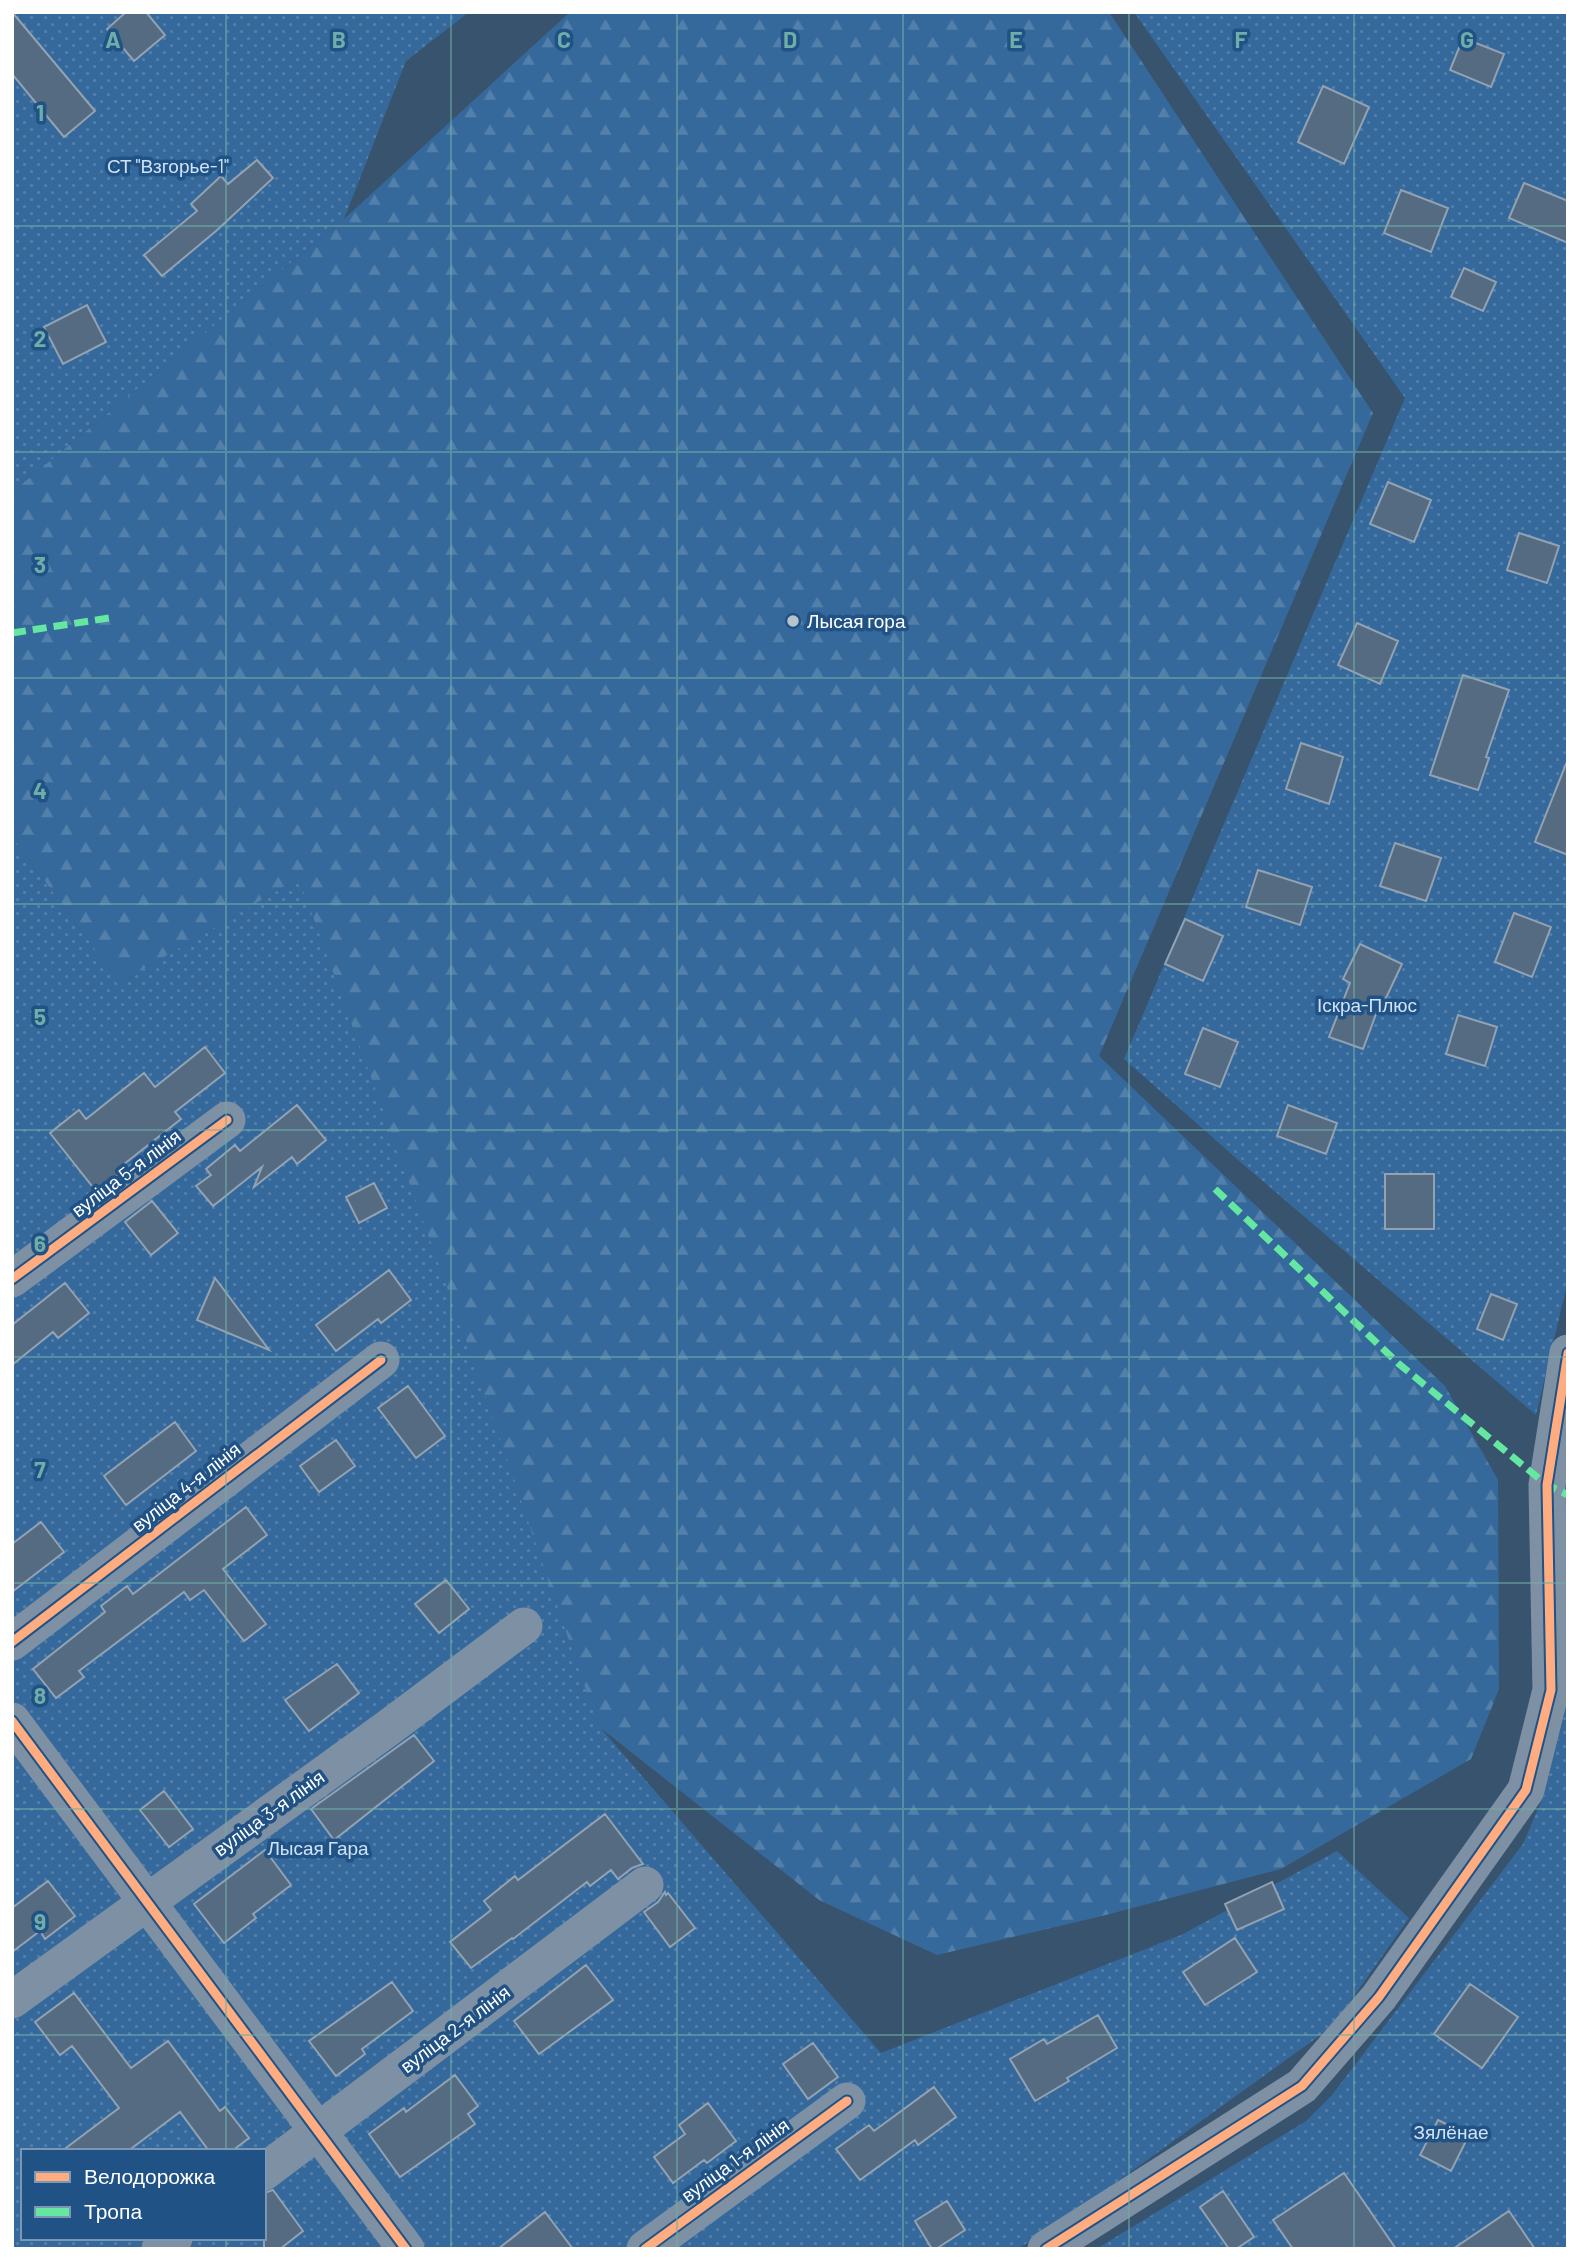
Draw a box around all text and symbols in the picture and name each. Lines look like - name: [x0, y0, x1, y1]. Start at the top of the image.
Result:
- text: A: [105, 25, 121, 53]
- text: B: [332, 25, 346, 53]
- text: C: [557, 25, 571, 53]
- text: D: [783, 25, 797, 53]
- text: E: [1009, 25, 1023, 53]
- text: F: [1235, 25, 1248, 53]
- text: G: [1460, 25, 1474, 53]
- text: 1: [36, 98, 44, 126]
- park label: СТ "Взгорье-1": [107, 154, 229, 177]
- text: 2: [34, 324, 46, 352]
- text: 3: [34, 550, 46, 578]
- place label: Лысая гора: [807, 609, 906, 632]
- marker: Лысая гора: [785, 613, 801, 629]
- text: 4: [33, 776, 47, 804]
- park label: Іскра-Плюс: [1317, 993, 1417, 1016]
- text: 5: [34, 1002, 46, 1030]
- street label: вуліца 5-я лінія: [66, 1124, 185, 1221]
- text: 6: [34, 1229, 46, 1257]
- street label: вуліца 4-я лінія: [127, 1437, 245, 1536]
- text: 7: [34, 1455, 46, 1483]
- text: 8: [34, 1681, 46, 1709]
- street label: вуліца 3-я лінія: [209, 1765, 328, 1860]
- park label: Лысая Гара: [267, 1836, 369, 1859]
- text: 9: [34, 1907, 46, 1935]
- street label: вуліца 2-я лінія: [395, 1980, 514, 2077]
- street label: вуліца 1-я лінія: [676, 2113, 793, 2206]
- park label: Зялёнае: [1413, 2120, 1489, 2143]
- legend: [21, 2149, 266, 2240]
- text: Велодорожка: [84, 2163, 215, 2188]
- text: Тропа: [84, 2198, 142, 2223]

